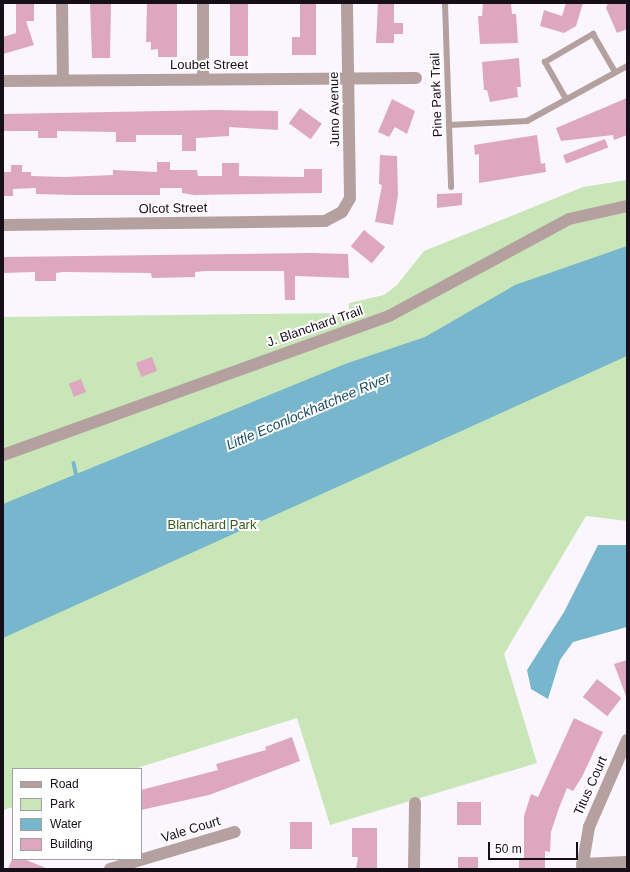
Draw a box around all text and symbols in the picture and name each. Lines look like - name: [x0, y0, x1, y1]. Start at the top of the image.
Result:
- street label: Pine Park Trail: [428, 52, 446, 138]
- street label: Loubet Street: [170, 57, 248, 73]
- street label: Juno Avenue: [327, 71, 343, 147]
- street label: Olcot Street: [139, 201, 207, 217]
- street label: J. Blanchard Trail: [265, 303, 365, 351]
- water label: Little Econlockhatchee River: [223, 369, 393, 453]
- park label: Blanchard Park: [168, 517, 256, 533]
- street label: Titus Court: [571, 754, 611, 818]
- legend: [12, 768, 142, 860]
- text: Road: [50, 777, 79, 791]
- text: Park: [50, 797, 75, 811]
- street label: Vale Court: [160, 814, 222, 846]
- text: Water: [50, 817, 82, 831]
- scale bar: [490, 834, 580, 860]
- text: Building: [50, 837, 93, 851]
- text: 50 m: [495, 842, 522, 856]

